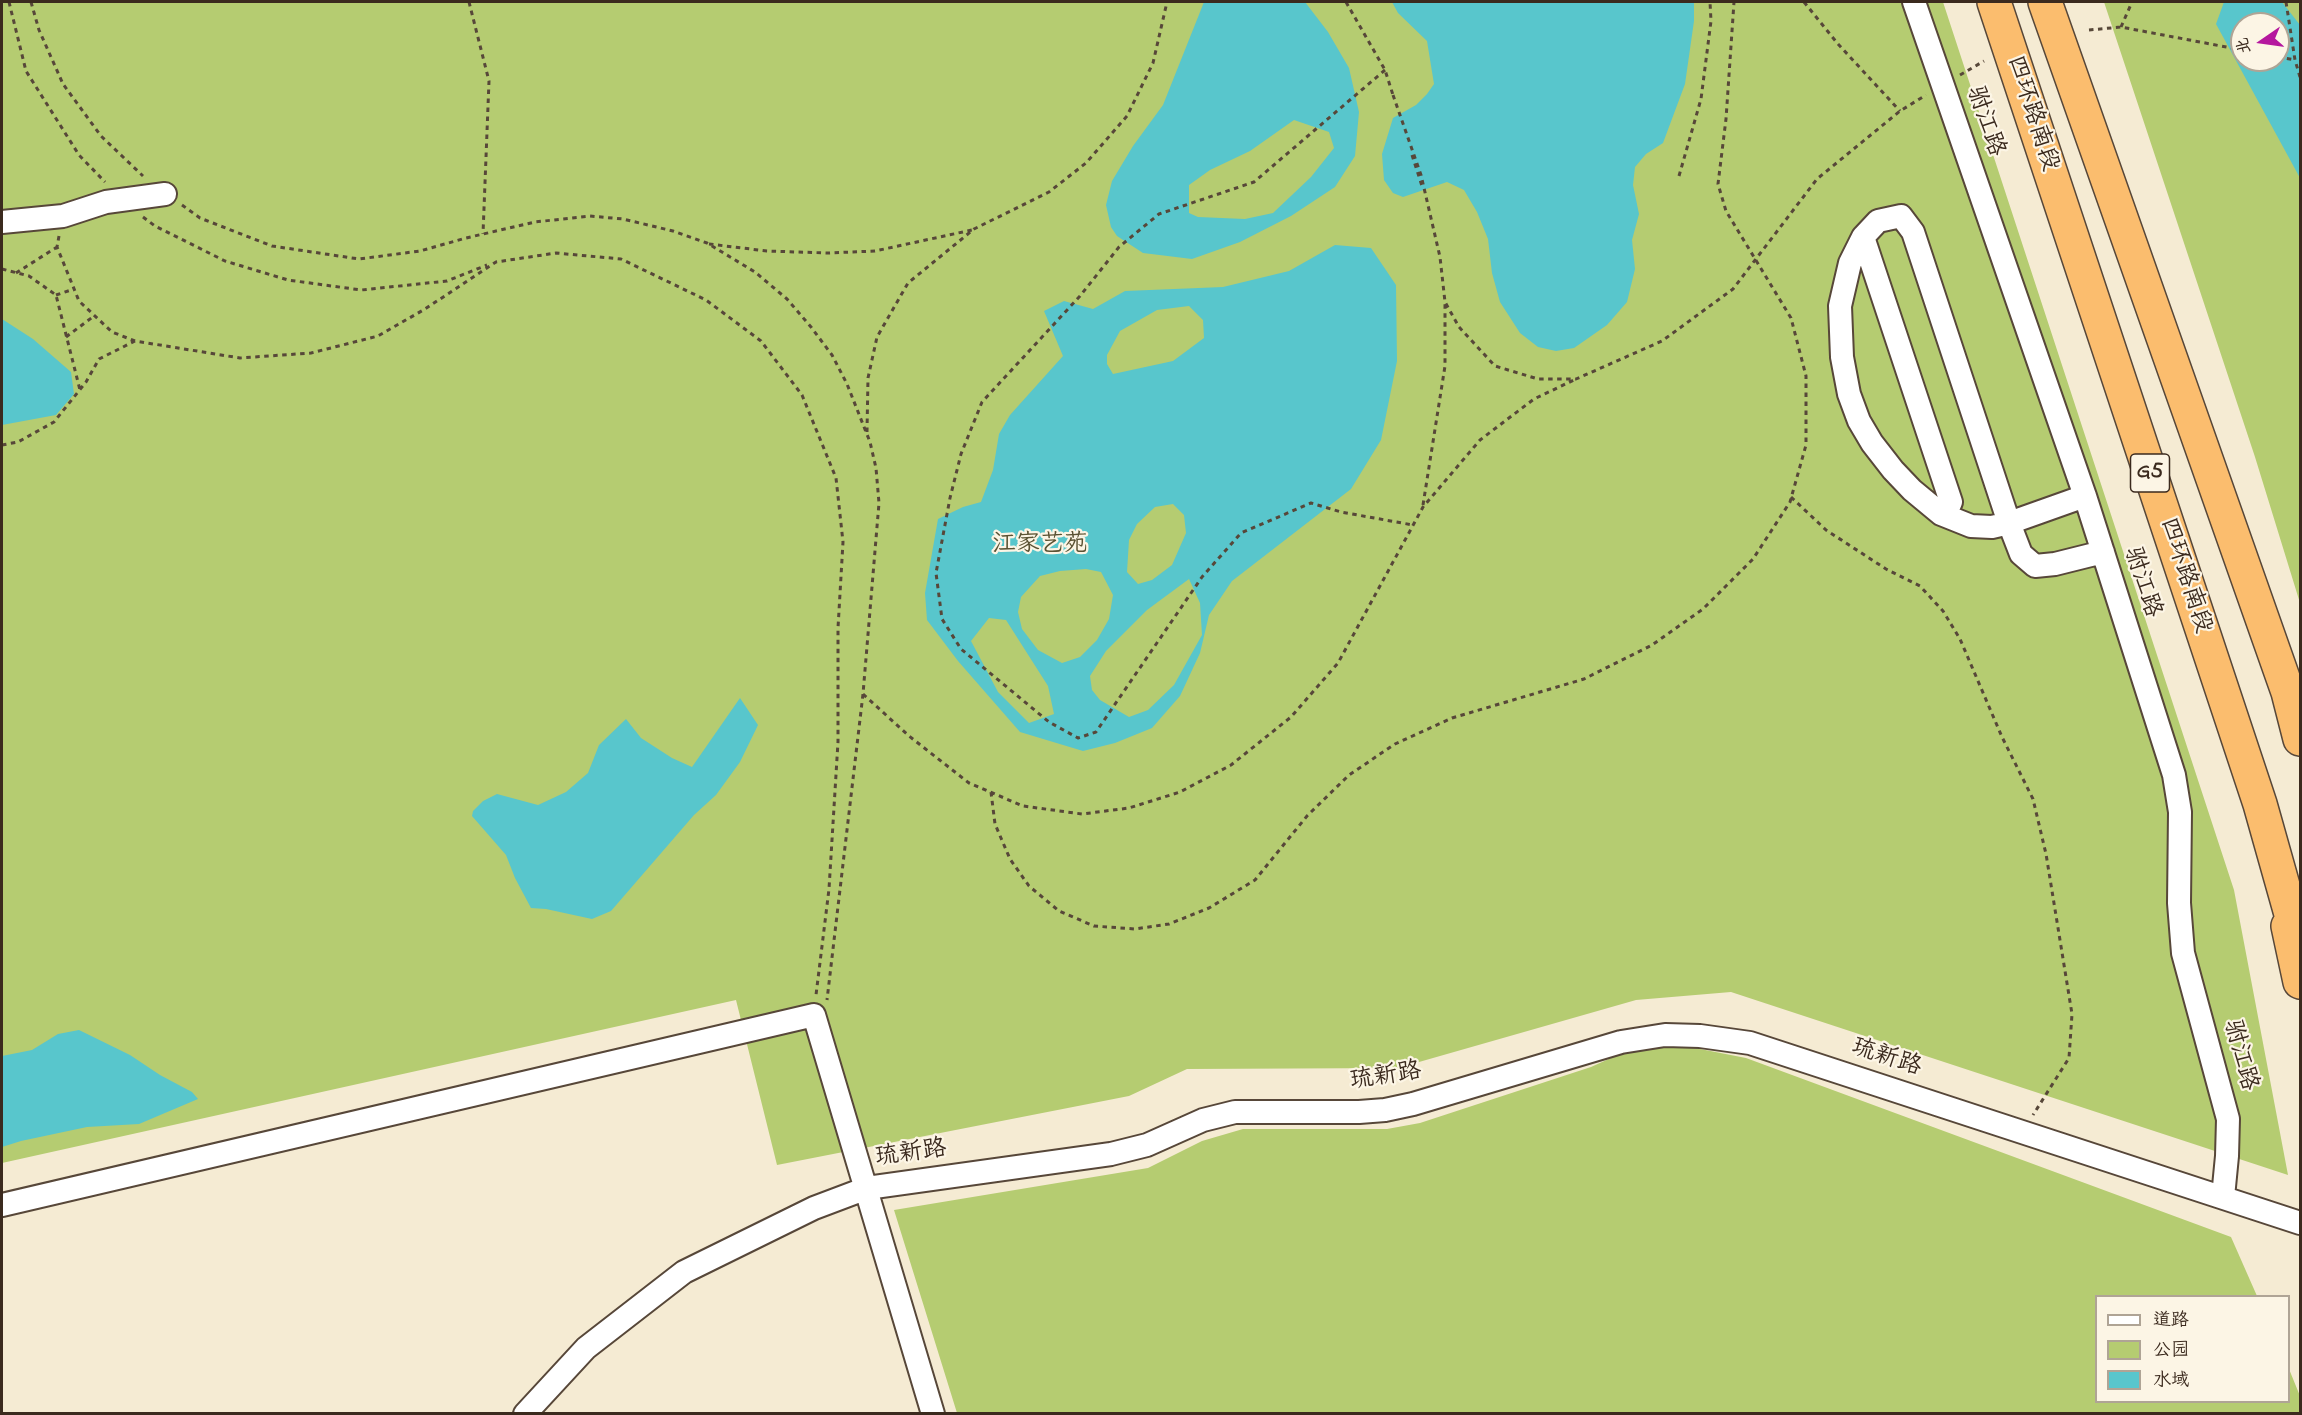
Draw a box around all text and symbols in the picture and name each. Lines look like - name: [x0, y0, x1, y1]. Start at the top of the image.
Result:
- north arrow: [2230, 12, 2290, 72]
- text: 北: [2231, 35, 2258, 56]
- street label: 四环路南段: [1999, 52, 2063, 176]
- street label: 驸江路: [1959, 83, 2009, 161]
- road number: G5: [2130, 454, 2170, 492]
- street label: 四环路南段: [2152, 514, 2216, 638]
- park label: 江家艺苑: [992, 532, 1088, 560]
- street label: 驸江路: [2116, 544, 2166, 622]
- street label: 驸江路: [2216, 1017, 2262, 1095]
- street label: 琉新路: [1847, 1034, 1925, 1084]
- street label: 琉新路: [1348, 1058, 1424, 1098]
- street label: 琉新路: [873, 1136, 949, 1174]
- legend: [2095, 1295, 2290, 1403]
- text: 道路: [2153, 1308, 2189, 1334]
- text: 公园: [2153, 1338, 2189, 1364]
- text: 水域: [2153, 1368, 2189, 1394]

